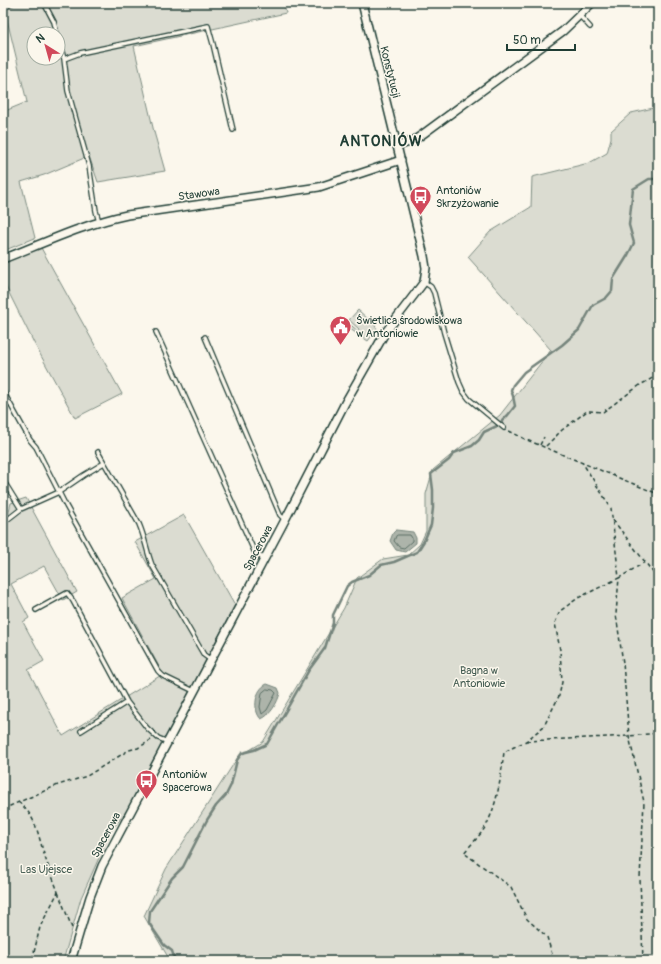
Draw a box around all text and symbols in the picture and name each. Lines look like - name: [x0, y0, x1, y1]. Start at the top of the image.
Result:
- north arrow: [26, 26, 66, 66]
- scale bar: [507, 26, 575, 52]
- text: N: [33, 31, 48, 46]
- text: 50 m: [513, 33, 541, 48]
- street label: Konstytucji: [377, 45, 403, 99]
- district label: ANTONIÓW: [339, 131, 423, 151]
- bus stop icon: Antoniów Skrzyżowanie: [407, 183, 433, 216]
- place label: Antoniów Skrzyżowanie: [436, 184, 499, 210]
- street label: Stawowa: [177, 185, 221, 203]
- public building icon: Świetlica środowiskowa w Antoniowie: [327, 313, 353, 346]
- place label: Świetlica środowiskowa w Antoniowie: [356, 314, 462, 340]
- street label: Spacerowa: [241, 523, 275, 573]
- park label: Bagna w Antoniowie: [453, 664, 506, 690]
- bus stop icon: Antoniów Spacerowa: [133, 767, 159, 800]
- place label: Antoniów Spacerowa: [162, 768, 212, 794]
- street label: Spacerowa: [89, 810, 123, 860]
- park label: Las Ujejsce: [20, 863, 73, 876]

